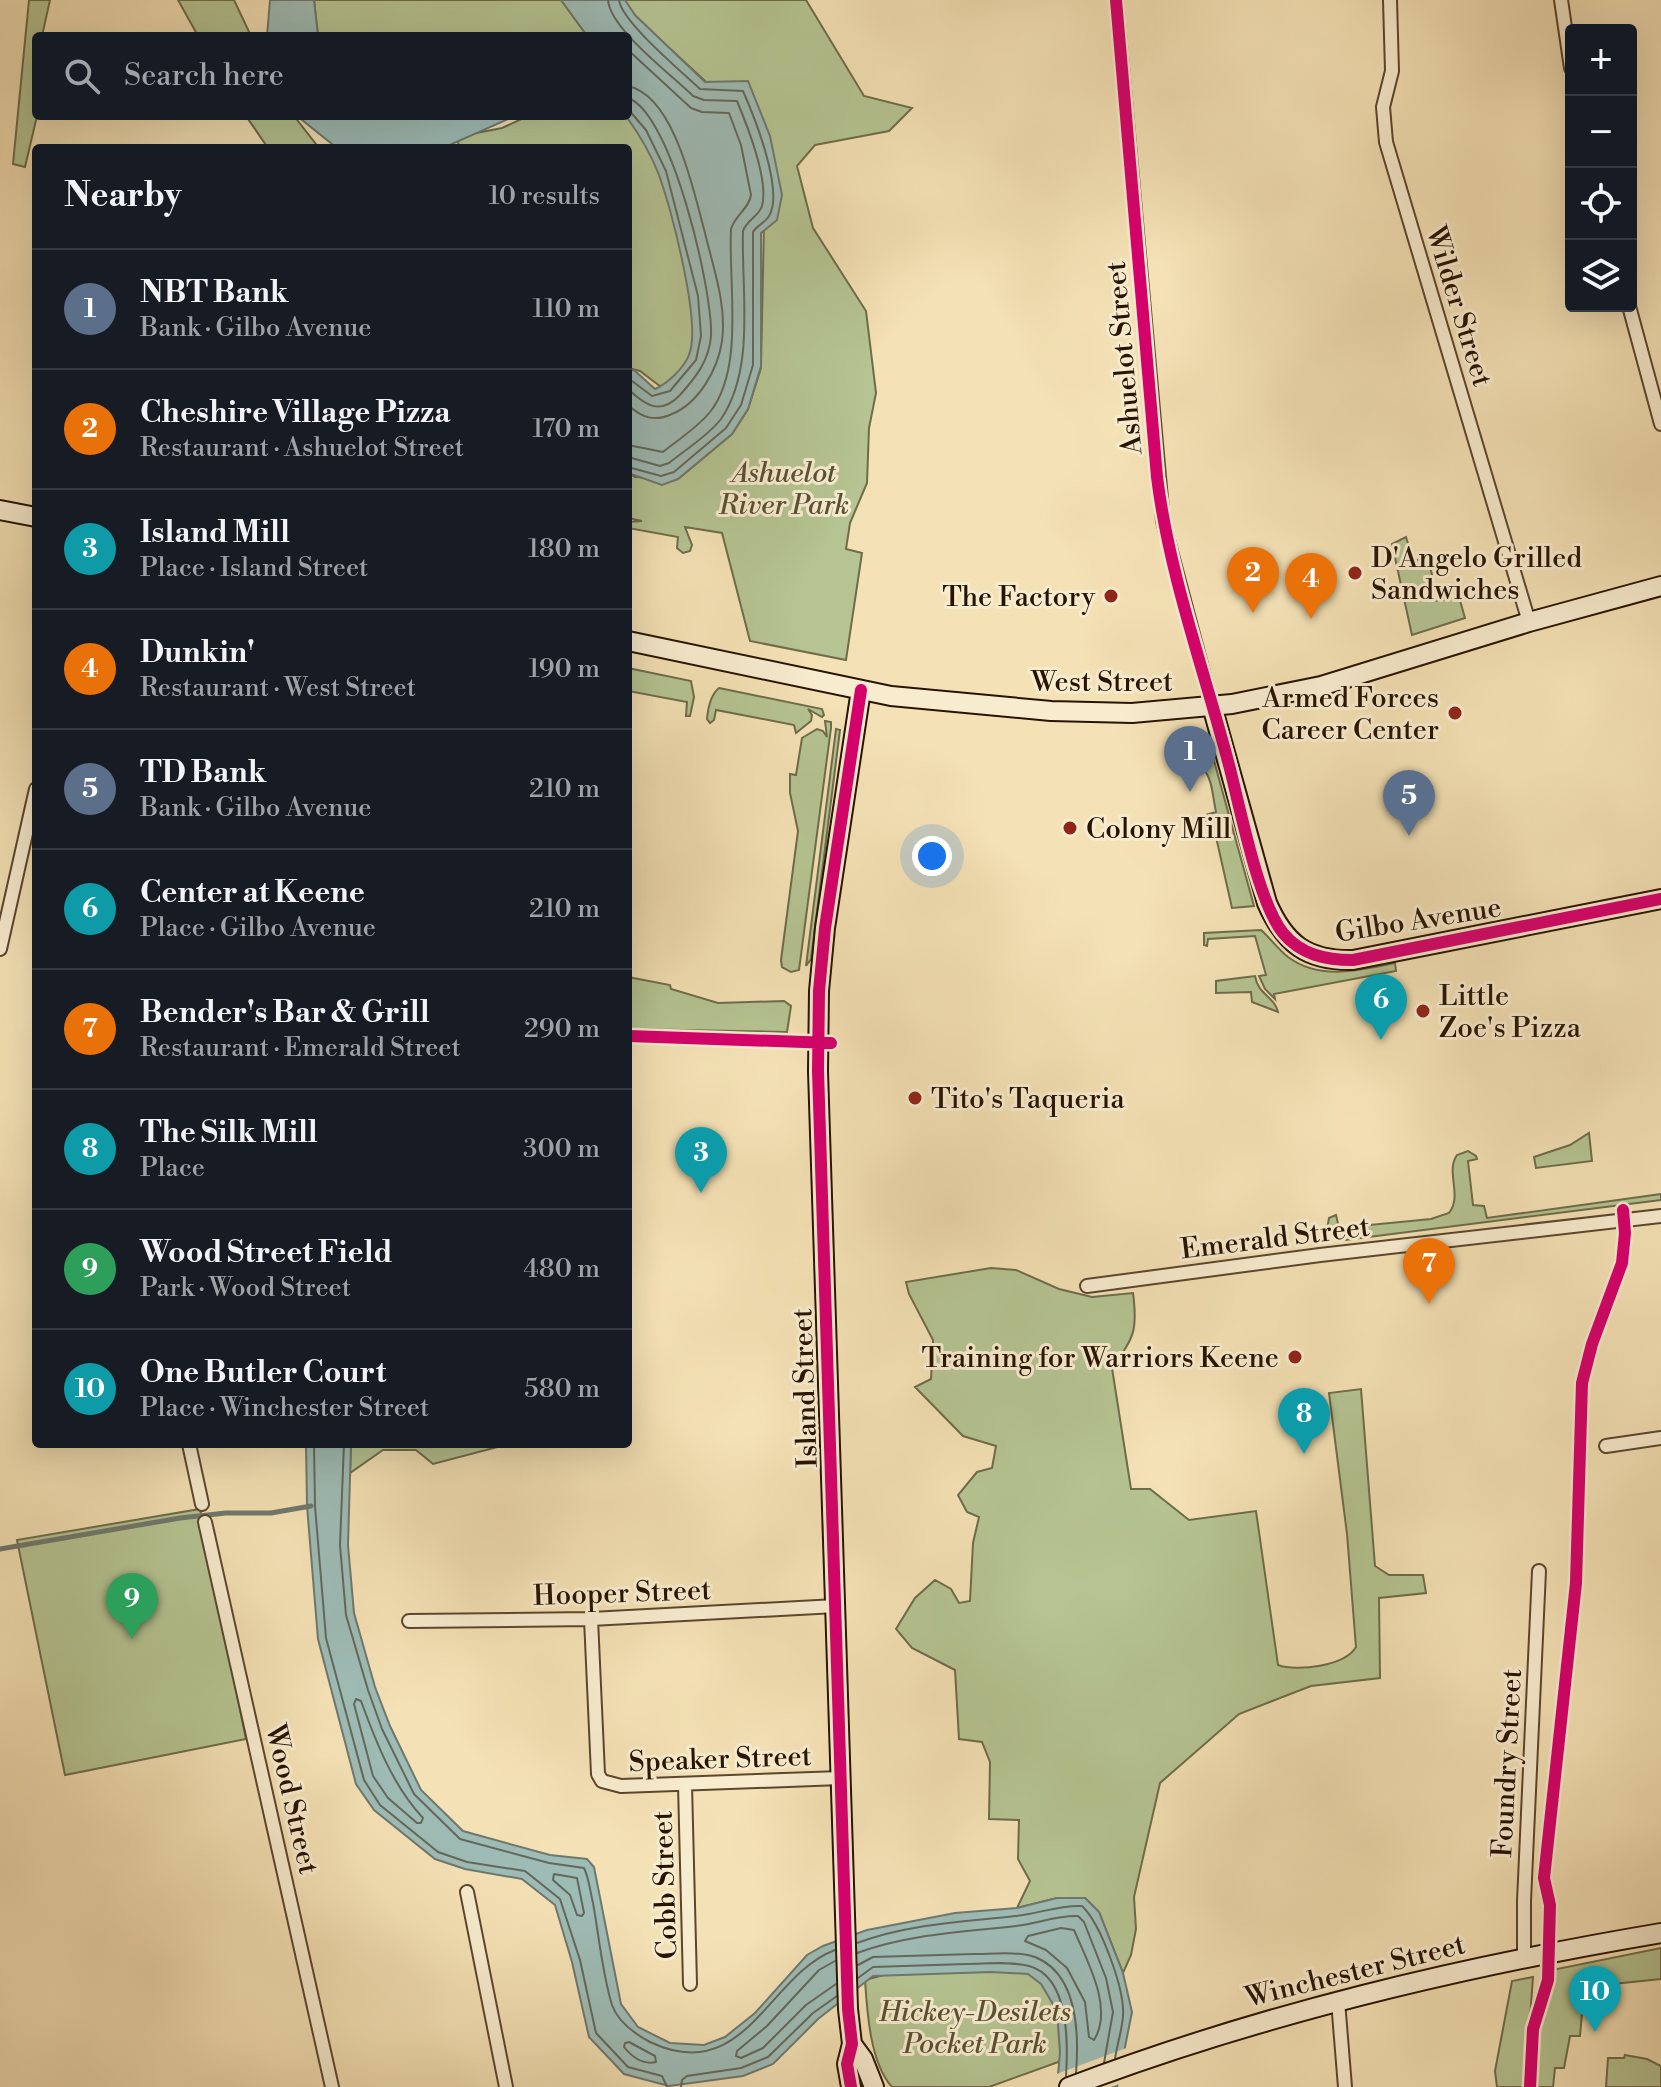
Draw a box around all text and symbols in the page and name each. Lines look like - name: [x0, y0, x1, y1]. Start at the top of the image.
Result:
- map controls: [1565, 24, 1637, 312]
- button: +: [1565, 24, 1637, 96]
- search box: [32, 32, 632, 120]
- icon: search: [60, 54, 104, 98]
- text: Search here: [124, 57, 284, 95]
- button: −: [1565, 96, 1637, 168]
- button: locate: [1565, 168, 1637, 240]
- text: Nearby: [64, 175, 182, 217]
- text: 10 results: [488, 180, 600, 212]
- street label: Wilder Street: [1417, 221, 1500, 391]
- button: layers: [1565, 240, 1637, 312]
- street label: Ashuelot Street: [1099, 260, 1150, 457]
- text: NBT Bank: [140, 274, 288, 312]
- text: 1: [84, 293, 96, 325]
- text: 110 m: [532, 293, 600, 325]
- text: Bank · Gilbo Avenue: [140, 312, 371, 344]
- text: Cheshire Village Pizza: [140, 394, 451, 432]
- text: 2: [82, 413, 98, 445]
- text: 170 m: [532, 413, 600, 445]
- text: Restaurant · Ashuelot Street: [140, 432, 464, 464]
- park label: Ashuelot River Park: [718, 456, 849, 523]
- text: Island Mill: [140, 514, 290, 552]
- text: 3: [82, 533, 98, 565]
- text: 180 m: [528, 533, 600, 565]
- place label: D'Angelo Grilled Sandwiches: [1371, 541, 1582, 608]
- pin: 2: [1227, 547, 1279, 613]
- text: Place · Island Street: [140, 552, 368, 584]
- pin: 4: [1285, 553, 1337, 619]
- marker: D'Angelo Grilled Sandwiches: [1346, 564, 1364, 582]
- place label: The Factory: [942, 580, 1095, 615]
- marker: The Factory: [1102, 587, 1120, 605]
- text: Dunkin': [140, 634, 255, 672]
- text: 4: [81, 653, 99, 685]
- text: 190 m: [529, 653, 600, 685]
- street label: West Street: [1030, 665, 1173, 700]
- text: Restaurant · West Street: [140, 672, 416, 704]
- place label: Armed Forces Career Center: [1261, 681, 1439, 748]
- marker: Armed Forces Career Center: [1446, 704, 1464, 722]
- pin: 1: [1164, 726, 1216, 792]
- text: TD Bank: [140, 754, 266, 792]
- pin: 5: [1383, 770, 1435, 836]
- text: 5: [82, 773, 98, 805]
- text: 210 m: [529, 773, 600, 805]
- text: Bank · Gilbo Avenue: [140, 792, 371, 824]
- place label: Colony Mill: [1086, 812, 1231, 847]
- marker: Colony Mill: [1061, 819, 1079, 837]
- your location: [912, 836, 952, 876]
- text: Center at Keene: [140, 874, 365, 912]
- street label: Gilbo Avenue: [1333, 890, 1504, 951]
- text: 6: [82, 893, 98, 925]
- text: 210 m: [529, 893, 600, 925]
- text: Place · Gilbo Avenue: [140, 912, 376, 944]
- pin: 6: [1355, 974, 1407, 1040]
- place label: Little Zoe's Pizza: [1439, 979, 1582, 1046]
- text: Bender's Bar & Grill: [140, 994, 430, 1032]
- marker: Little Zoe's Pizza: [1414, 1002, 1432, 1020]
- text: 7: [82, 1013, 98, 1045]
- text: 290 m: [524, 1013, 600, 1045]
- text: Restaurant · Emerald Street: [140, 1032, 461, 1064]
- place label: Tito's Taqueria: [931, 1082, 1126, 1117]
- marker: Tito's Taqueria: [906, 1089, 924, 1107]
- text: The Silk Mill: [140, 1114, 318, 1152]
- pin: 3: [675, 1127, 727, 1193]
- text: 8: [82, 1133, 98, 1165]
- text: 300 m: [523, 1133, 600, 1165]
- text: Place: [140, 1152, 205, 1184]
- street label: Emerald Street: [1179, 1210, 1372, 1267]
- text: Wood Street Field: [140, 1234, 392, 1272]
- pin: 7: [1403, 1238, 1455, 1304]
- text: 9: [82, 1253, 98, 1285]
- text: 480 m: [523, 1253, 600, 1285]
- text: Park · Wood Street: [140, 1272, 351, 1304]
- street label: Island Street: [785, 1307, 826, 1468]
- place label: Training for Warriors Keene: [921, 1341, 1279, 1376]
- marker: Training for Warriors Keene: [1286, 1348, 1304, 1366]
- text: One Butler Court: [140, 1354, 386, 1392]
- text: 10: [75, 1373, 105, 1405]
- text: 580 m: [524, 1373, 600, 1405]
- pin: 8: [1278, 1388, 1330, 1454]
- text: Place · Winchester Street: [140, 1392, 429, 1424]
- pin: 9: [106, 1573, 158, 1639]
- street label: Hooper Street: [532, 1573, 712, 1614]
- street label: Foundry Street: [1485, 1668, 1530, 1858]
- street label: Wood Street: [257, 1720, 326, 1878]
- street label: Speaker Street: [628, 1739, 812, 1780]
- street label: Cobb Street: [645, 1810, 686, 1960]
- street label: Winchester Street: [1241, 1927, 1469, 2016]
- pin: 10: [1569, 1966, 1621, 2032]
- park label: Hickey-Desilets Pocket Park: [878, 1995, 1071, 2062]

